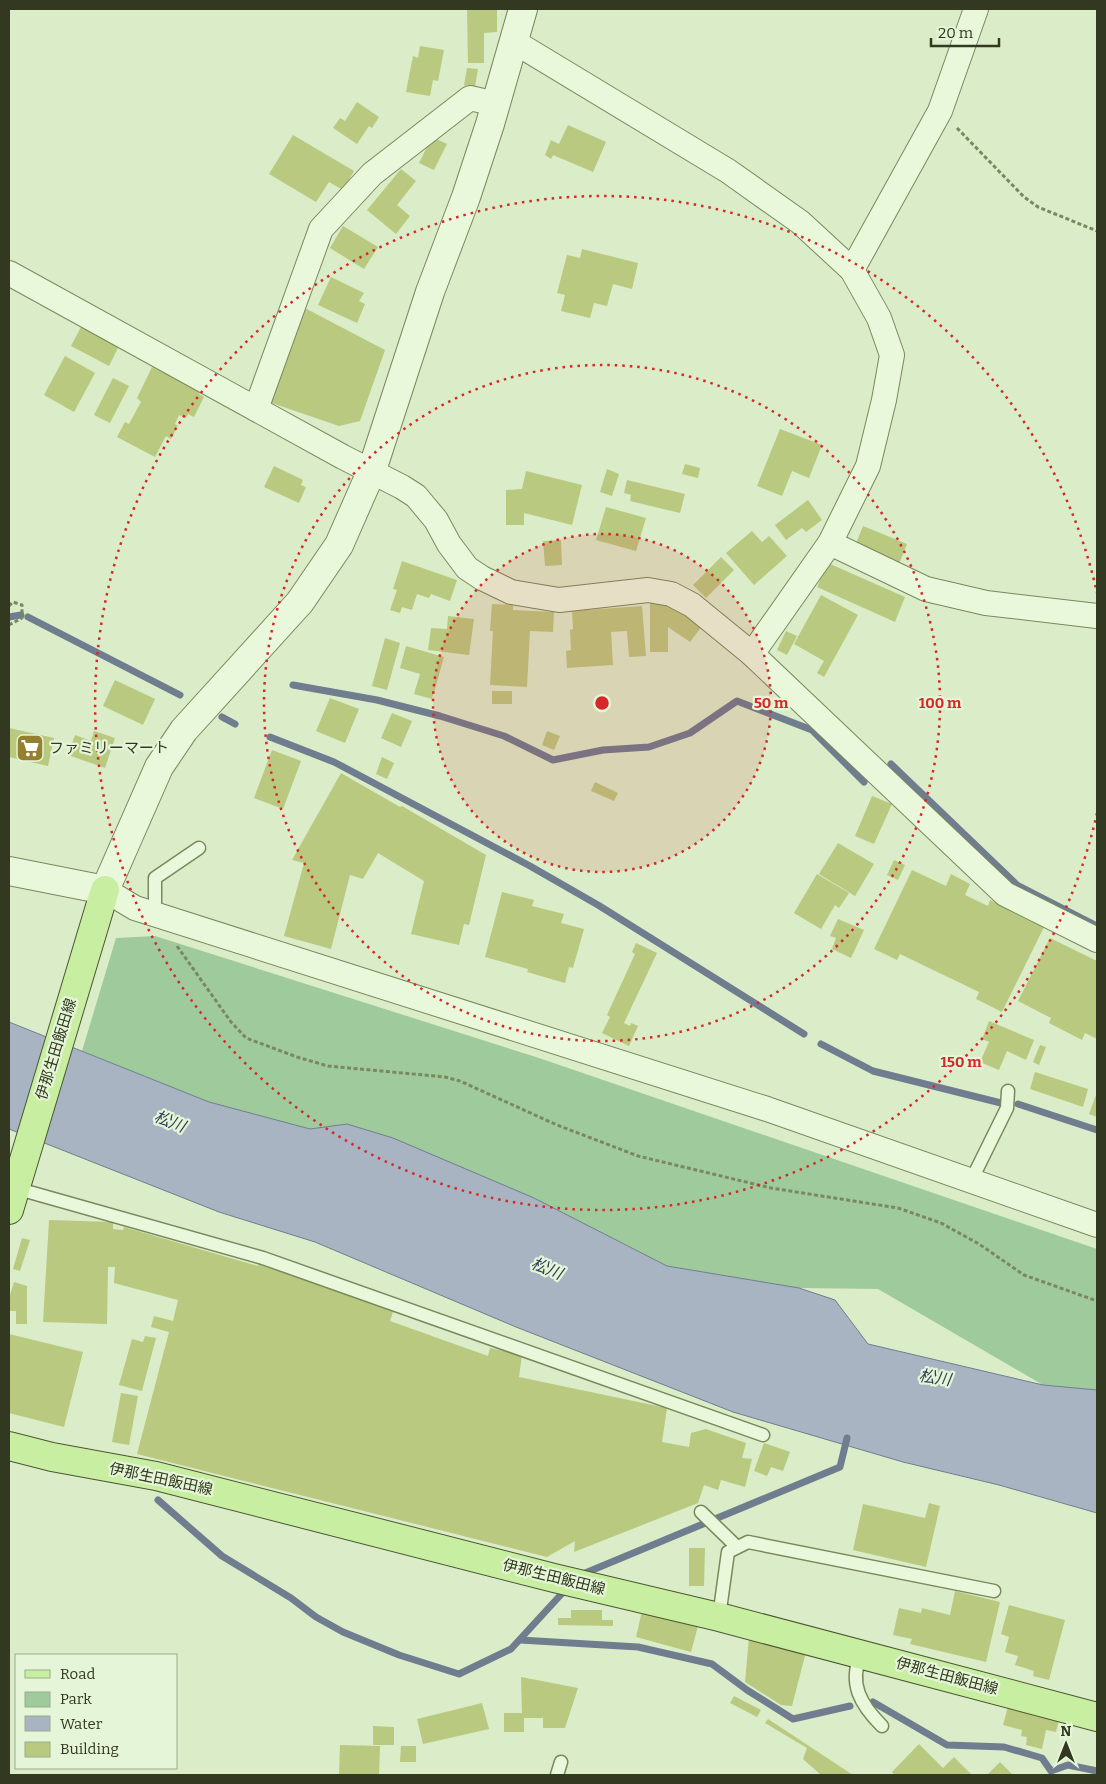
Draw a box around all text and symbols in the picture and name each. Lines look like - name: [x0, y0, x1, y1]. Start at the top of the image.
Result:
- scale bar: [931, 15, 998, 47]
- text: 20 m: [938, 24, 974, 42]
- centre of rings: [593, 694, 611, 712]
- text: 50 m: [754, 694, 789, 712]
- text: 100 m: [919, 694, 962, 712]
- supermarket icon: ファミリーマート: [15, 733, 45, 763]
- place label: ファミリーマート: [49, 739, 169, 757]
- street label: 伊那生田飯田線: [32, 996, 80, 1102]
- text: 150 m: [940, 1053, 982, 1071]
- water label: 松川: [151, 1107, 190, 1137]
- water label: 松川: [528, 1254, 567, 1284]
- water label: 松川: [918, 1366, 954, 1389]
- street label: 伊那生田飯田線: [108, 1459, 214, 1499]
- street label: 伊那生田飯田線: [501, 1556, 607, 1598]
- legend: [15, 1654, 178, 1769]
- street label: 伊那生田飯田線: [894, 1654, 1000, 1698]
- text: Road: [60, 1665, 95, 1683]
- text: Park: [60, 1690, 92, 1708]
- text: Water: [60, 1715, 103, 1733]
- north arrow: [1041, 1719, 1091, 1769]
- text: N: [1061, 1723, 1072, 1740]
- text: Building: [60, 1740, 119, 1758]

